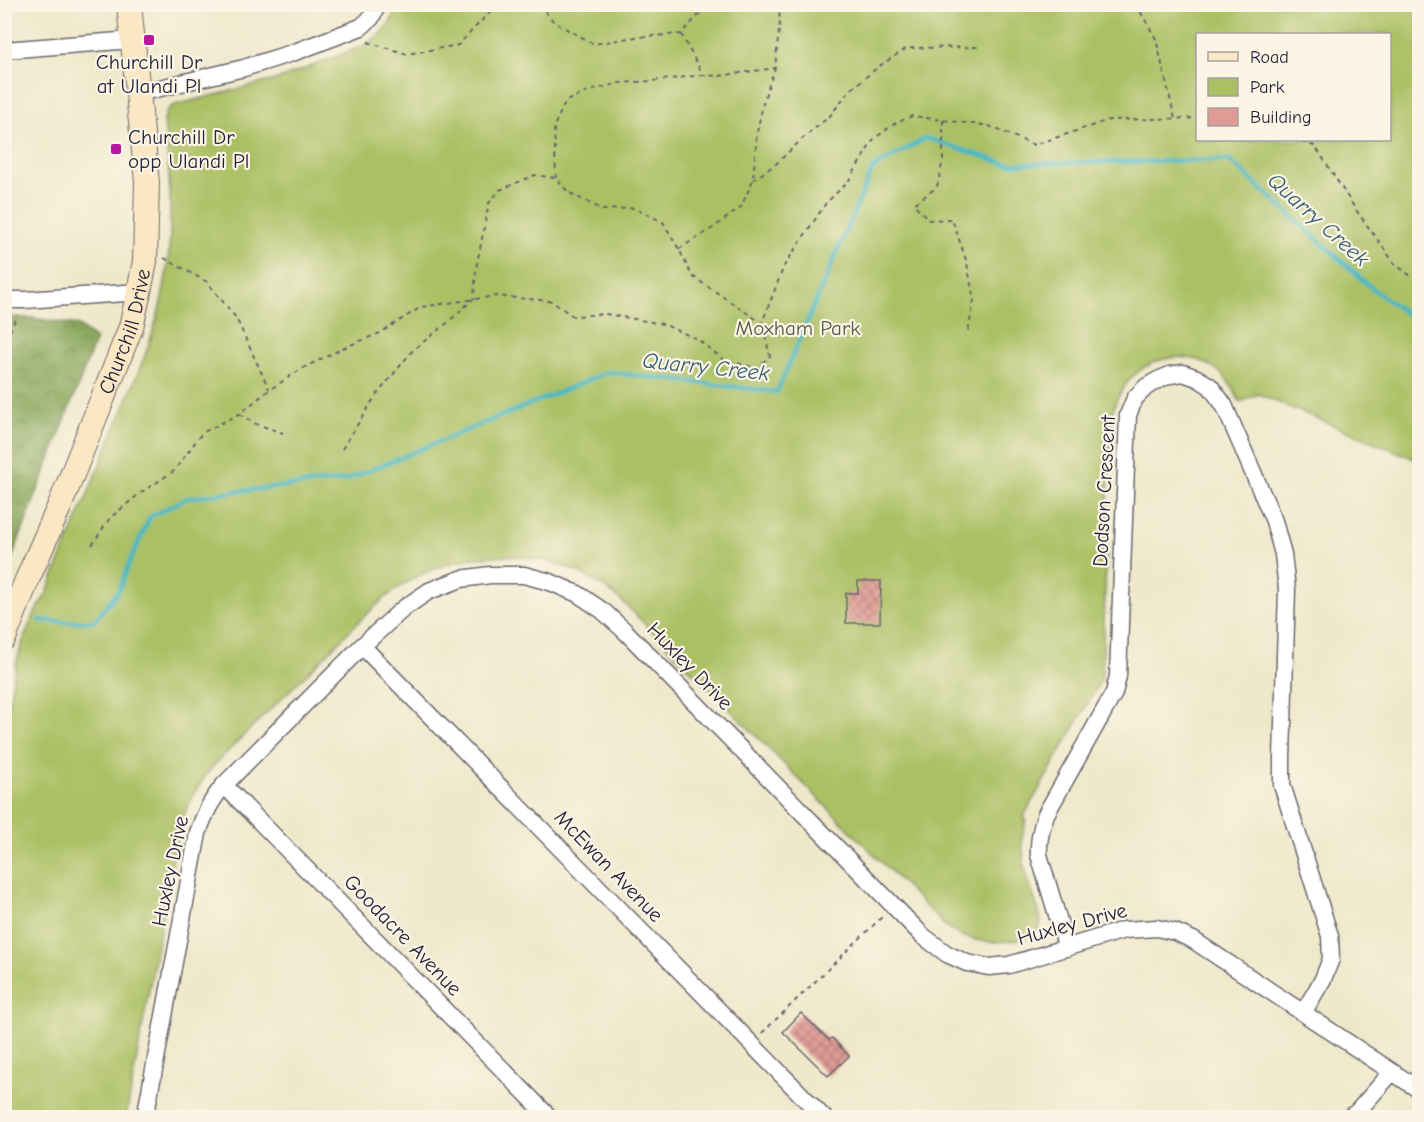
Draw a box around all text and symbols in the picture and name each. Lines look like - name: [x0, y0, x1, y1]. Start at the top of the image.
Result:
- marker: Churchill Dr at Ulandi Pl: [142, 33, 156, 47]
- legend: [1196, 33, 1391, 141]
- text: Road: [1250, 47, 1289, 68]
- place label: Churchill Dr at Ulandi Pl: [96, 50, 203, 98]
- text: Park: [1250, 77, 1285, 98]
- text: Building: [1250, 107, 1312, 128]
- place label: Churchill Dr opp Ulandi Pl: [128, 125, 249, 173]
- marker: Churchill Dr opp Ulandi Pl: [109, 142, 123, 156]
- water label: Quarry Creek: [1262, 167, 1375, 272]
- street label: Churchill Drive: [94, 267, 155, 398]
- park label: Moxham Park: [736, 316, 860, 340]
- water label: Quarry Creek: [641, 347, 771, 387]
- street label: Dodson Crescent: [1088, 413, 1120, 568]
- street label: Huxley Drive: [642, 617, 738, 715]
- street label: McEwan Avenue: [550, 805, 668, 927]
- street label: Huxley Drive: [147, 813, 193, 929]
- street label: Goodacre Avenue: [339, 870, 467, 1000]
- street label: Huxley Drive: [1015, 898, 1129, 950]

